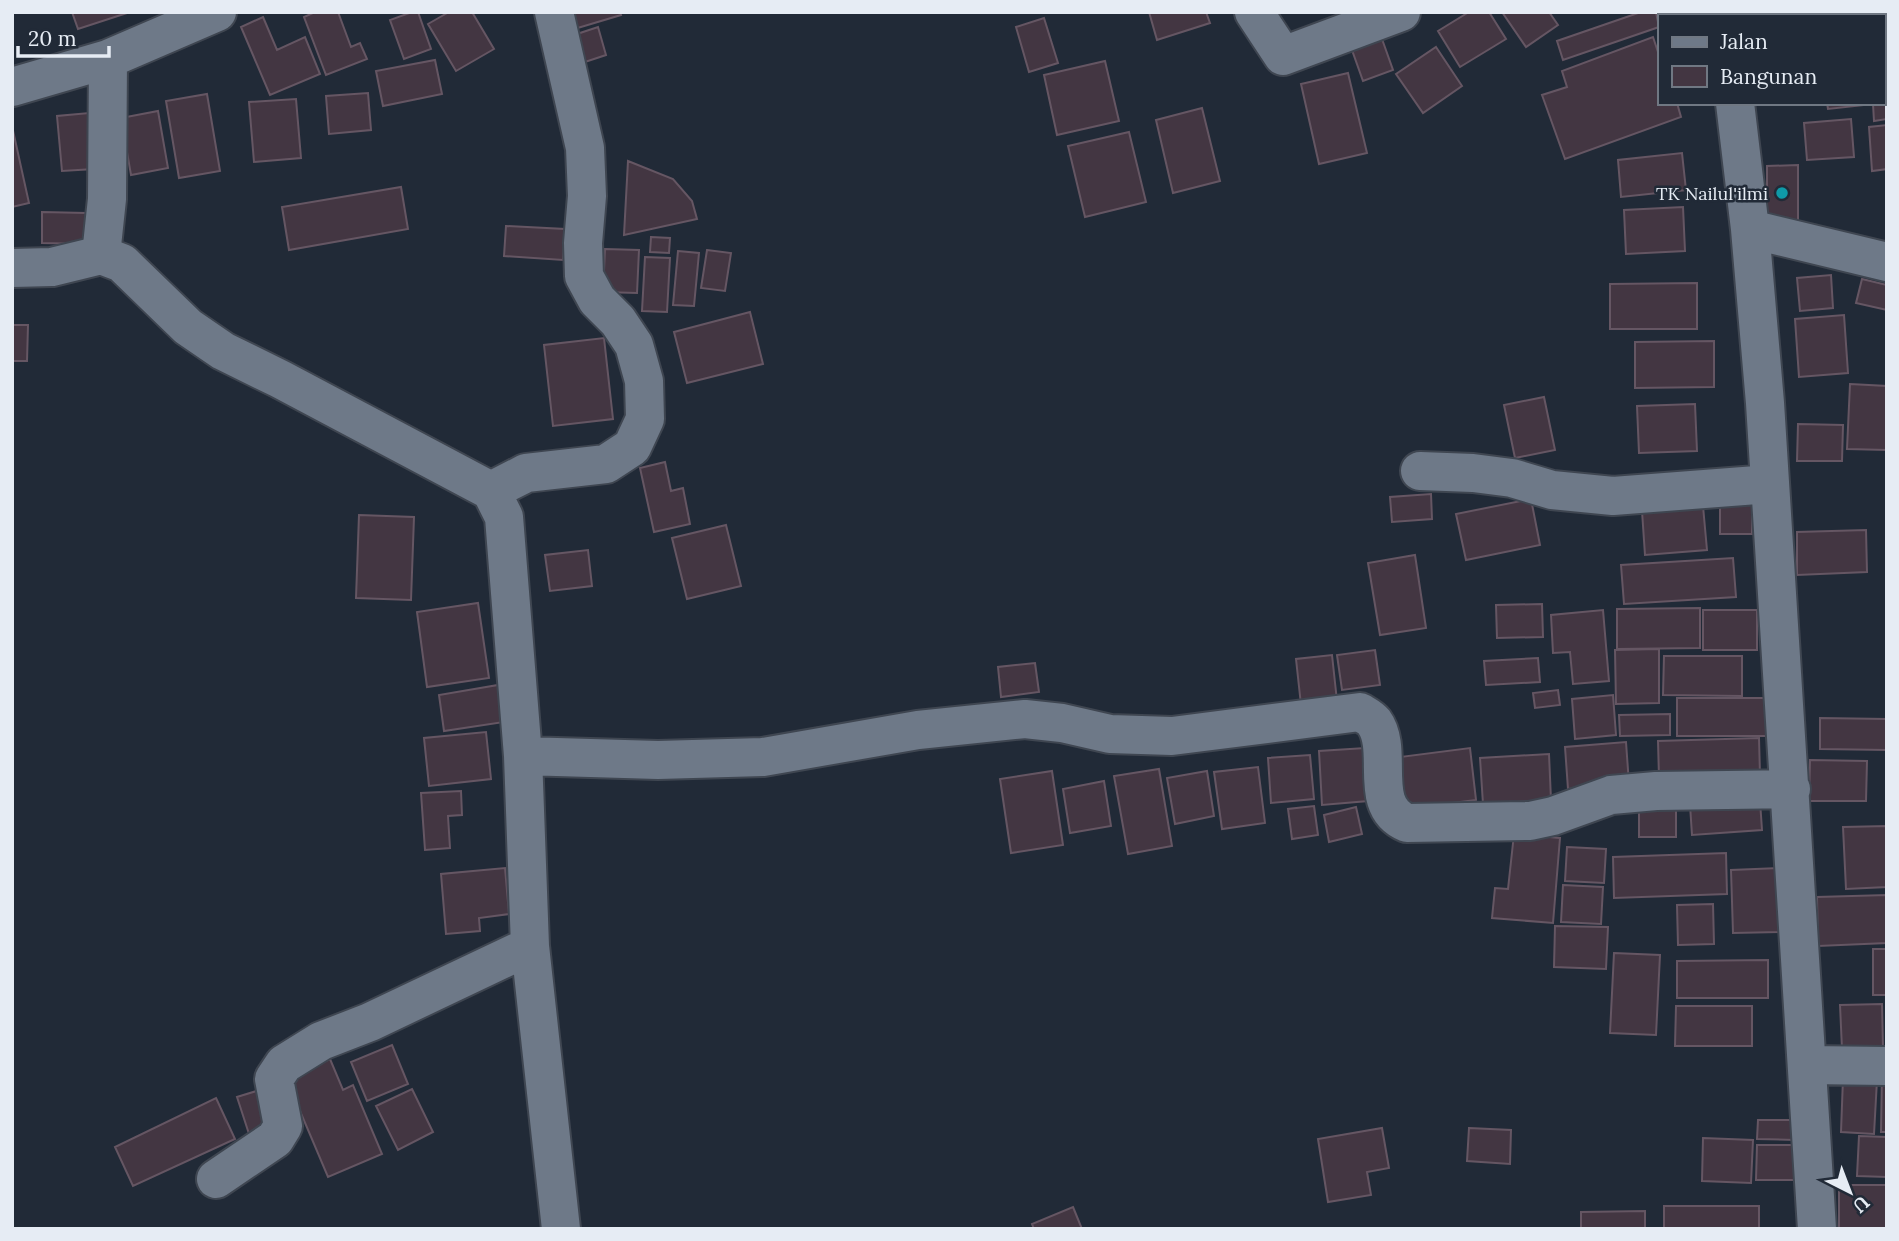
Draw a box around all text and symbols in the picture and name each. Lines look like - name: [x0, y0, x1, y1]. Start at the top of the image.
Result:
- scale bar: [18, 14, 108, 58]
- legend: [1658, 14, 1885, 105]
- text: 20 m: [28, 25, 77, 52]
- text: Jalan: [1719, 28, 1768, 55]
- text: Bangunan: [1720, 63, 1817, 90]
- place label: TK Nailul'ilmi: [1656, 182, 1768, 205]
- marker: TK Nailul'ilmi: [1774, 185, 1790, 201]
- north arrow: [1815, 1157, 1885, 1227]
- text: U: [1848, 1191, 1875, 1218]

